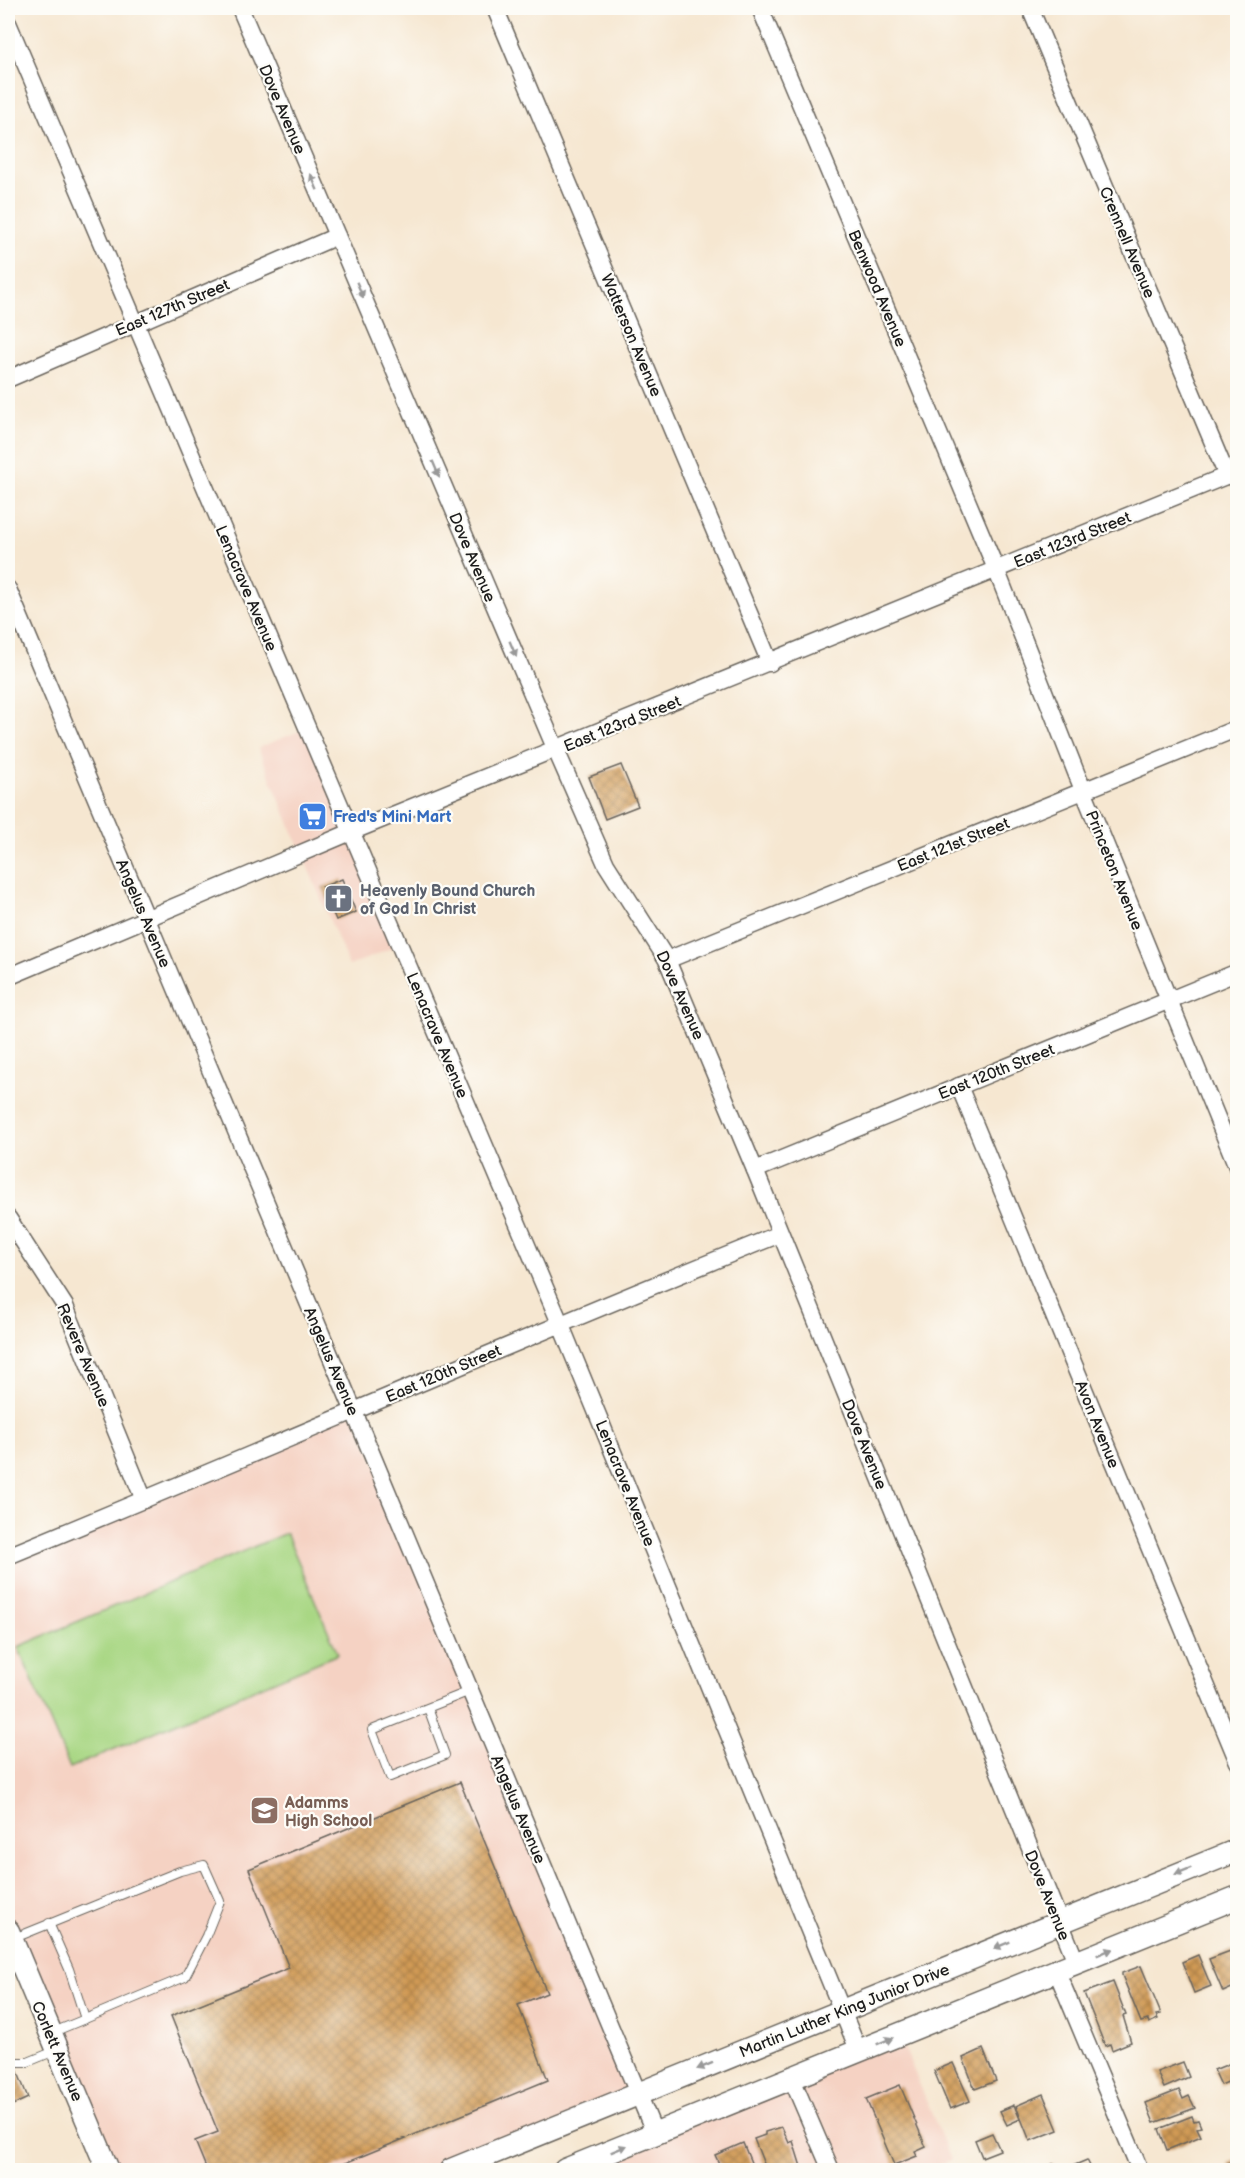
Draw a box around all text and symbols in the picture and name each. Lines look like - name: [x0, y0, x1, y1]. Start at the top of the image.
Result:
- street label: Dove Avenue: [254, 62, 309, 158]
- one-way arrow: [309, 173, 319, 191]
- street label: Crennell Avenue: [1095, 184, 1159, 302]
- street label: Benwood Avenue: [843, 227, 910, 350]
- street label: Watterson Avenue: [596, 271, 665, 400]
- street label: East 127th Street: [113, 276, 232, 341]
- one-way arrow: [356, 281, 365, 299]
- one-way arrow: [431, 461, 441, 479]
- street label: East 123rd Street: [1011, 508, 1134, 573]
- street label: Dove Avenue: [444, 510, 499, 606]
- street label: Lenacrave Avenue: [211, 523, 281, 655]
- one-way arrow: [508, 640, 518, 658]
- street label: East 123rd Street: [561, 692, 684, 757]
- supermarket icon: Fred's Mini Mart: [296, 800, 328, 832]
- place label: Fred's Mini Mart: [333, 808, 452, 827]
- street label: Princeton Avenue: [1081, 808, 1146, 934]
- street label: East 121st Street: [895, 814, 1012, 877]
- street label: Angelus Avenue: [111, 856, 174, 971]
- place label: Heavenly Bound Church of God In Christ: [360, 882, 535, 919]
- church icon: Heavenly Bound Church of God In Christ: [323, 883, 355, 915]
- street label: Dove Avenue: [652, 948, 708, 1044]
- street label: Lenacrave Avenue: [402, 970, 472, 1102]
- street label: East 120th Street: [936, 1040, 1057, 1104]
- street label: Revere Avenue: [52, 1301, 113, 1411]
- street label: Angelus Avenue: [299, 1304, 362, 1419]
- street label: East 120th Street: [383, 1341, 504, 1407]
- street label: Avon Avenue: [1070, 1378, 1123, 1472]
- street label: Dove Avenue: [837, 1397, 890, 1493]
- street label: Lenacrave Avenue: [591, 1418, 659, 1550]
- street label: Angelus Avenue: [486, 1752, 549, 1867]
- place label: Adamms High School: [284, 1794, 372, 1831]
- school or university icon: Adamms High School: [248, 1795, 280, 1827]
- street label: Dove Avenue: [1020, 1848, 1073, 1944]
- one-way arrow: [1174, 1867, 1192, 1876]
- one-way arrow: [993, 1940, 1011, 1950]
- one-way arrow: [1096, 1947, 1114, 1956]
- street label: Martin Luther King Junior Drive: [737, 1960, 953, 2062]
- street label: Corlett Avenue: [27, 1999, 86, 2105]
- one-way arrow: [877, 2036, 895, 2046]
- one-way arrow: [696, 2061, 714, 2071]
- one-way arrow: [610, 2144, 628, 2153]

